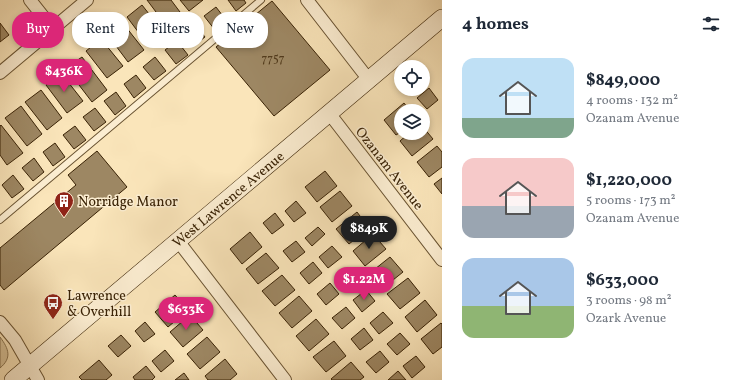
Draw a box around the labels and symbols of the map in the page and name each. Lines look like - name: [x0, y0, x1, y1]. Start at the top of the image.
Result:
- house number: 7757: [261, 51, 285, 67]
- pin: $436K: [36, 59, 92, 93]
- street label: Ozanam Avenue: [350, 123, 427, 215]
- street label: West Lawrence Avenue: [169, 147, 289, 253]
- building icon: Norridge Manor: [53, 190, 75, 218]
- place label: Norridge Manor: [78, 193, 178, 212]
- pin: $849K: [341, 216, 397, 250]
- pin: $1.22M: [331, 267, 397, 301]
- place label: Lawrence & Overhill: [67, 287, 131, 322]
- bus stop icon: Lawrence & Overhill: [42, 292, 64, 320]
- pin: $633K: [158, 297, 214, 331]

